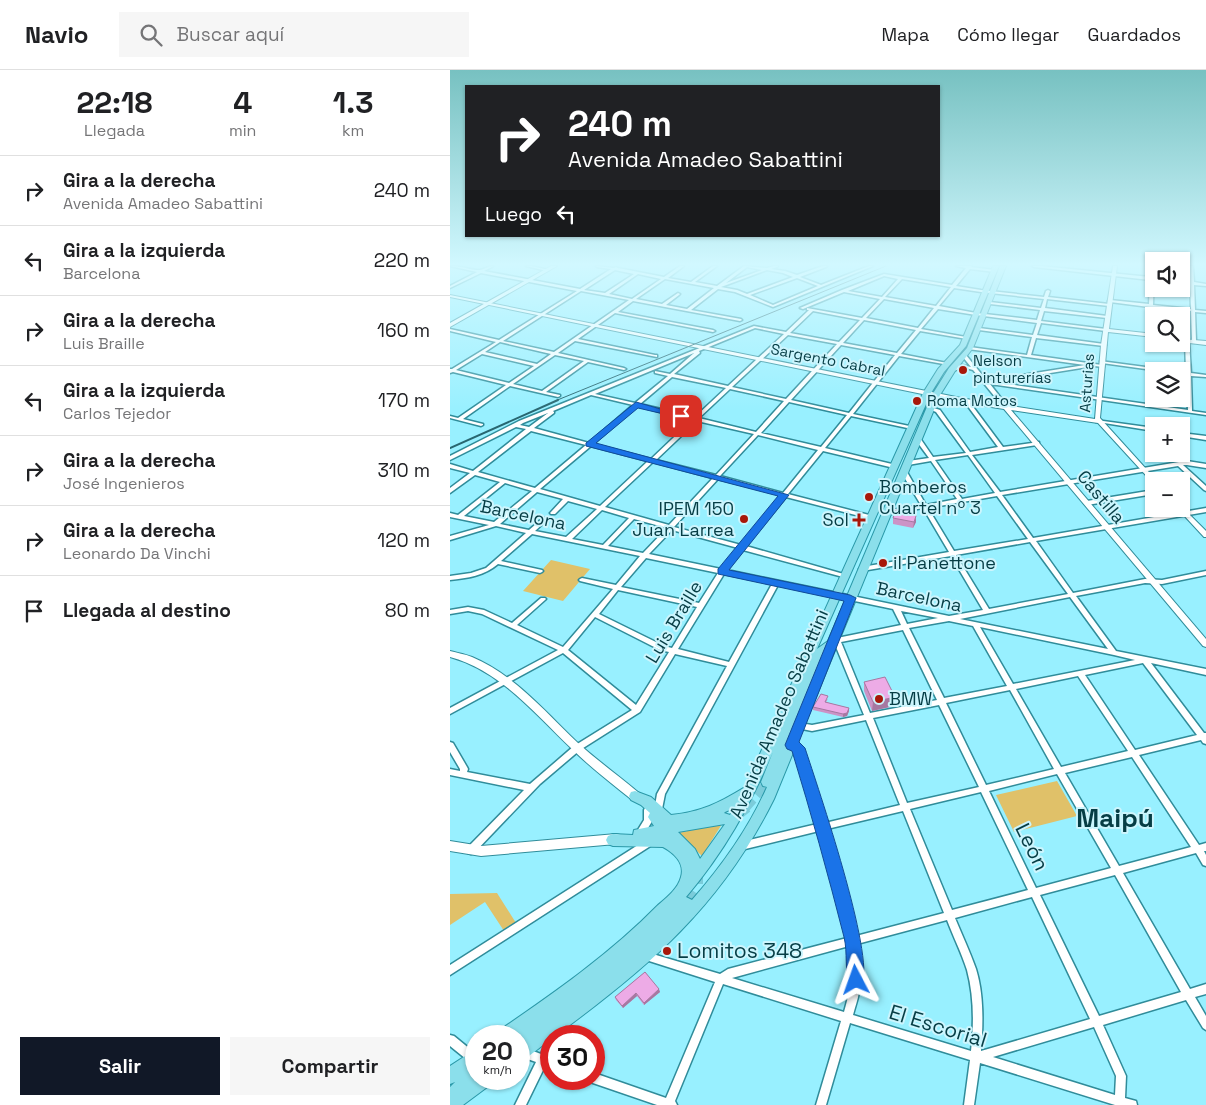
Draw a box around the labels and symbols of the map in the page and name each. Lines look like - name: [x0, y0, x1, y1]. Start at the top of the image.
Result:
- street label: Sargento Cabral: [769, 339, 887, 380]
- place label: Nelson pinturerías: [973, 351, 1052, 387]
- street label: Asturias: [1075, 353, 1098, 413]
- marker: Nelson pinturerías: [957, 364, 969, 376]
- place label: Roma Motos: [927, 391, 1017, 410]
- pin: [660, 395, 702, 437]
- marker: Roma Motos: [911, 395, 923, 407]
- street label: Castilla: [1072, 465, 1130, 528]
- place label: Bomberos Cuartel nº 3: [879, 475, 981, 519]
- marker: Bomberos Cuartel nº 3: [863, 491, 875, 503]
- street label: Barcelona: [478, 494, 568, 535]
- place label: IPEM 150 Juan Larrea: [632, 497, 734, 541]
- place label: Sol: [822, 508, 849, 531]
- marker: IPEM 150 Juan Larrea: [738, 513, 750, 525]
- marker: Sol: [853, 514, 865, 526]
- place label: il Panettone: [893, 551, 996, 574]
- marker: il Panettone: [877, 557, 889, 569]
- street label: Luis Braille: [640, 576, 707, 667]
- street label: Barcelona: [874, 576, 964, 617]
- street label: Avenida Amadeo Sabattini: [724, 606, 833, 822]
- place label: BMW: [889, 687, 932, 710]
- marker: BMW: [873, 693, 885, 705]
- district label: Maipú: [1076, 801, 1154, 835]
- street label: León: [1009, 819, 1055, 875]
- place label: Lomitos 348: [677, 937, 802, 964]
- marker: Lomitos 348: [661, 945, 673, 957]
- position arrow: [829, 953, 881, 1005]
- street label: El Escorial: [886, 998, 990, 1053]
- speed limit sign: 30: [540, 1025, 605, 1090]

